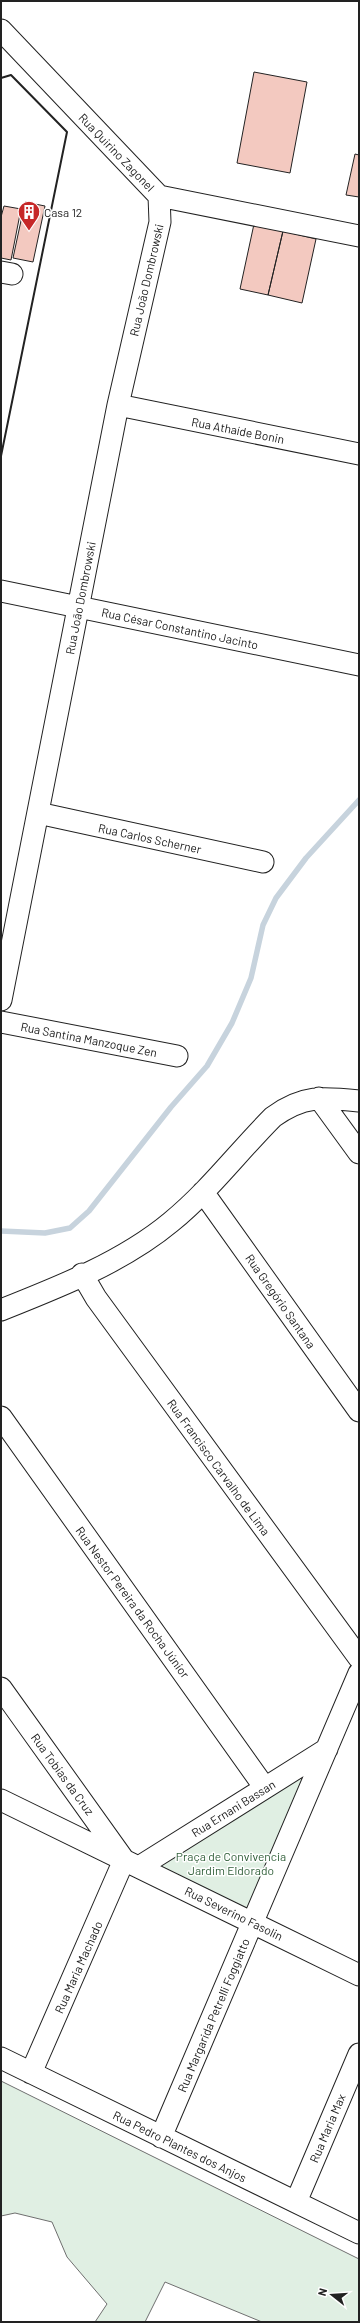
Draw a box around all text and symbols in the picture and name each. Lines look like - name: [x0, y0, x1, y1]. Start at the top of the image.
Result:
- street label: Rua Quirino Zagonel: [76, 110, 158, 194]
- building icon: Casa 12: [16, 199, 42, 232]
- place label: Casa 12: [44, 205, 82, 219]
- street label: Rua João Dombrowski: [126, 222, 166, 338]
- street label: Rua Athaíde Bonin: [190, 414, 286, 446]
- street label: Rua João Dombrowski: [62, 540, 98, 656]
- street label: Rua César Constantino Jacinto: [100, 605, 260, 651]
- street label: Rua Carlos Scherner: [97, 820, 203, 856]
- street label: Rua Santina Manzoque Zen: [20, 1019, 158, 1059]
- street label: Rua Gregório Santana: [243, 1251, 319, 1351]
- street label: Rua Francisco Carvalho de Lima: [165, 1396, 273, 1538]
- street label: Rua Nestor Pereira da Rocha Júnior: [73, 1524, 193, 1681]
- street label: Rua Tobias da Cruz: [29, 1731, 97, 1817]
- street label: Rua Ernani Bassan: [189, 1777, 277, 1839]
- park label: Praça de Convivencia Jardim Eldorado: [176, 1849, 286, 1877]
- street label: Rua Severino Fasolin: [183, 1883, 285, 1943]
- street label: Rua Maria Machado: [51, 1919, 105, 2015]
- street label: Rua Margarida Petrelli Foggiatto: [174, 1936, 252, 2094]
- street label: Rua Maria Max: [306, 2091, 348, 2165]
- street label: Rua Pedro Plantes dos Anjos: [111, 2108, 249, 2185]
- north arrow: [312, 2275, 352, 2315]
- text: N: [315, 2287, 329, 2297]

